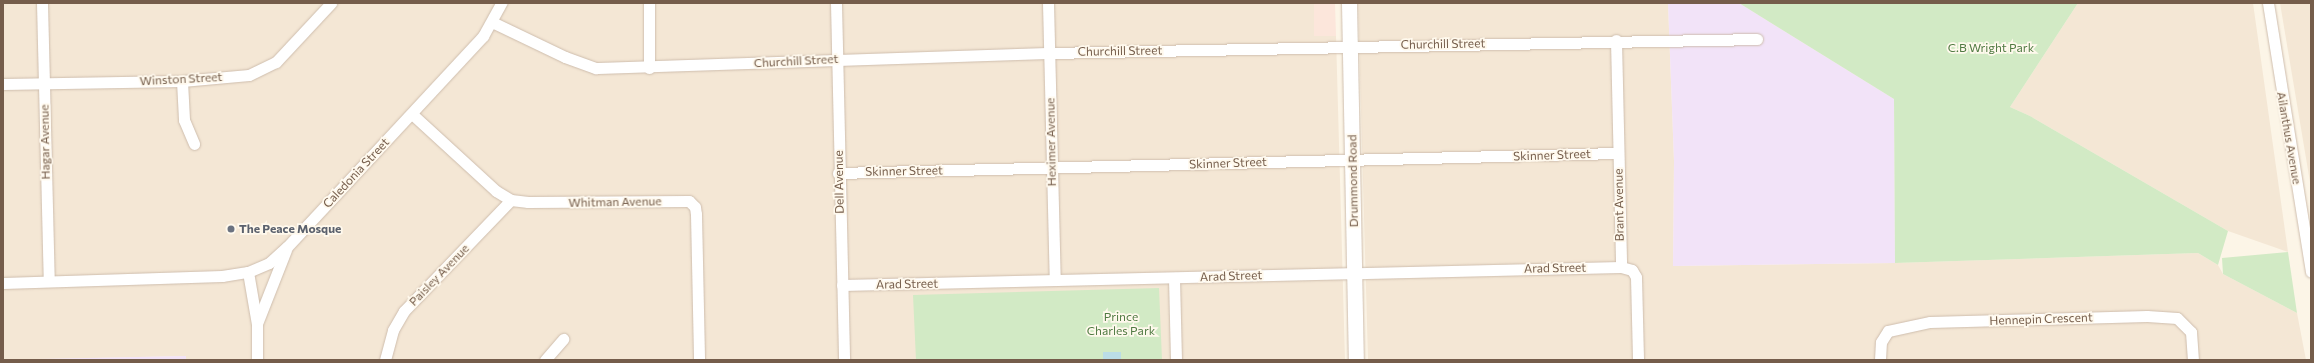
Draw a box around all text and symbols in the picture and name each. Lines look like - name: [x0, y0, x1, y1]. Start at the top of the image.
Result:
- street label: Churchill Street: [1401, 36, 1485, 52]
- park label: C.B Wright Park: [1948, 41, 2034, 55]
- street label: Churchill Street: [1078, 43, 1162, 59]
- street label: Churchill Street: [753, 52, 839, 70]
- street label: Winston Street: [139, 70, 223, 88]
- street label: Ailanthus Avenue: [2274, 91, 2304, 185]
- street label: Heximer Avenue: [1043, 98, 1059, 186]
- street label: Hagar Avenue: [37, 104, 53, 180]
- street label: Caledonia Street: [320, 135, 392, 211]
- street label: Drummond Road: [1345, 135, 1361, 227]
- street label: Skinner Street: [1513, 146, 1591, 164]
- street label: Dell Avenue: [831, 150, 847, 214]
- street label: Skinner Street: [1189, 154, 1267, 172]
- street label: Skinner Street: [865, 163, 943, 179]
- street label: Brant Avenue: [1611, 168, 1627, 242]
- street label: Whitman Avenue: [568, 194, 662, 210]
- place label: The Peace Mosque: [239, 222, 341, 236]
- marker: The Peace Mosque: [226, 224, 236, 234]
- street label: Paisley Avenue: [406, 241, 472, 309]
- street label: Arad Street: [1524, 260, 1586, 276]
- street label: Arad Street: [1200, 268, 1262, 284]
- street label: Arad Street: [876, 276, 938, 292]
- park label: Prince Charles Park: [1087, 310, 1155, 338]
- street label: Hennepin Crescent: [1989, 310, 2093, 328]

